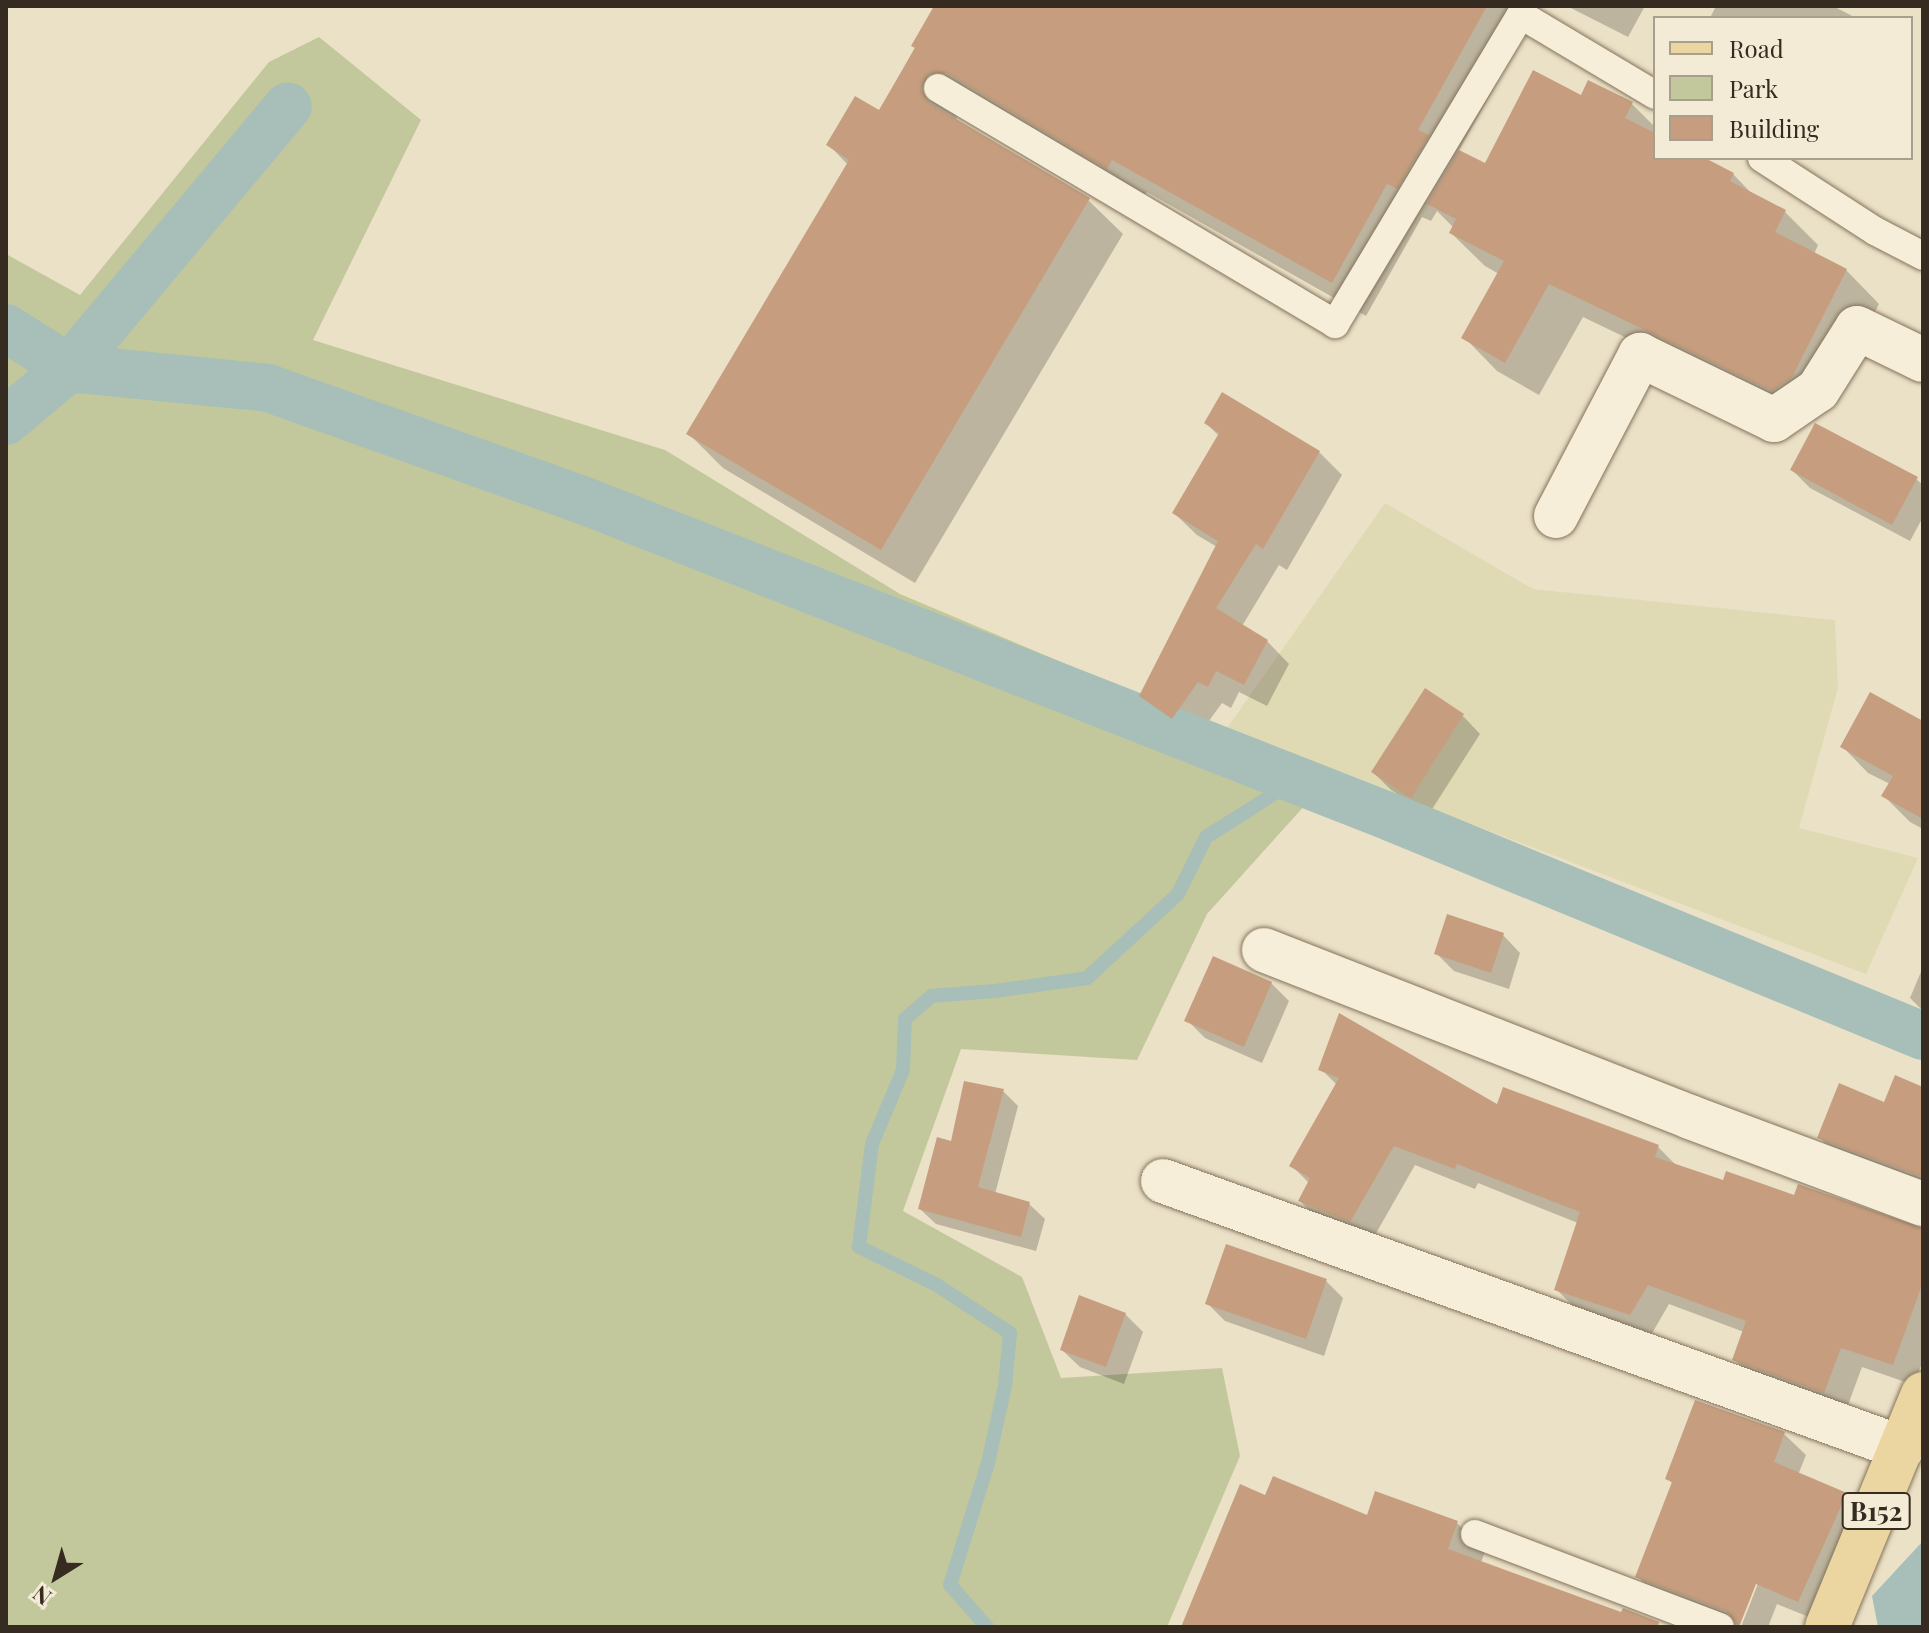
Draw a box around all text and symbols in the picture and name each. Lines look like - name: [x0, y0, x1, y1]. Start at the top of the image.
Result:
- legend: [1653, 16, 1913, 160]
- text: Road: [1729, 32, 1784, 64]
- text: Park: [1729, 72, 1778, 104]
- text: Building: [1729, 112, 1819, 144]
- road number: B152: [1840, 1489, 1912, 1533]
- north arrow: [16, 1537, 96, 1617]
- text: N: [26, 1579, 57, 1613]

